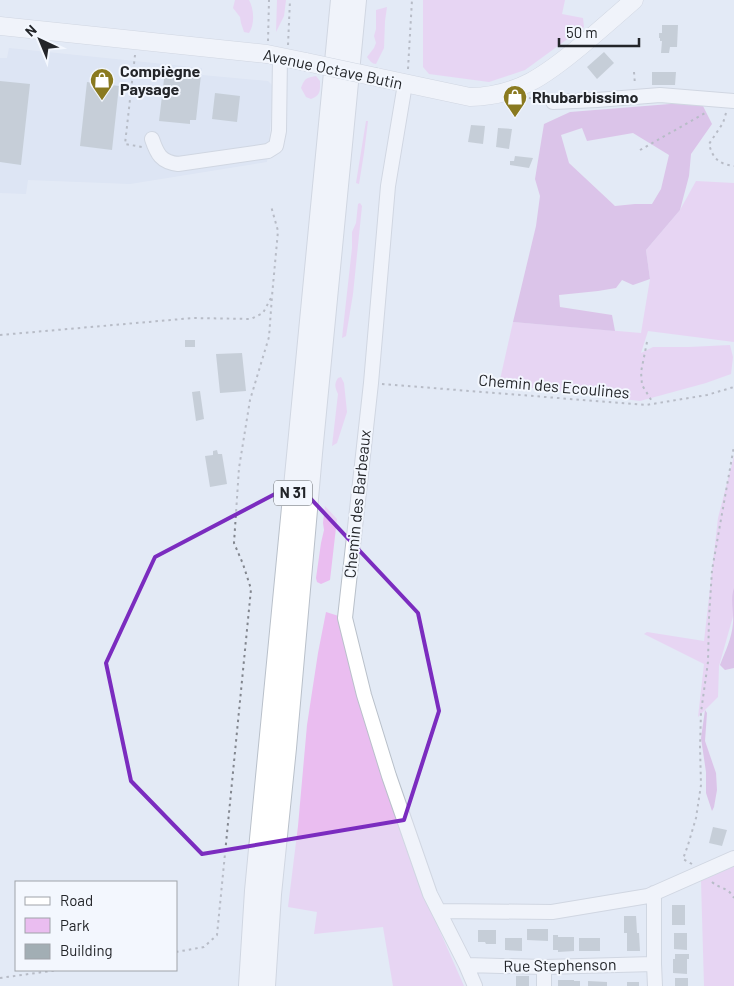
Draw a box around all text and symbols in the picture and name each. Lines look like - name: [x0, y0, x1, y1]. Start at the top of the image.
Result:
- north arrow: [15, 15, 65, 65]
- scale bar: [559, 15, 639, 47]
- text: N: [21, 21, 40, 40]
- text: 50 m: [566, 23, 598, 41]
- street label: Avenue Octave Butin: [262, 44, 405, 93]
- place label: Compiègne Paysage: [120, 61, 200, 98]
- shop icon: Compiègne Paysage: [89, 67, 115, 101]
- shop icon: Rhubarbissimo: [502, 84, 528, 118]
- place label: Rhubarbissimo: [532, 87, 638, 106]
- street label: Chemin des Ecoulines: [478, 369, 630, 402]
- street label: Chemin des Barbeaux: [339, 428, 374, 579]
- road number: N 31: [274, 480, 312, 506]
- legend: [15, 881, 178, 971]
- text: Road: [60, 891, 93, 909]
- text: Park: [60, 916, 90, 934]
- text: Building: [60, 941, 113, 959]
- street label: Rue Stephenson: [503, 954, 617, 975]

